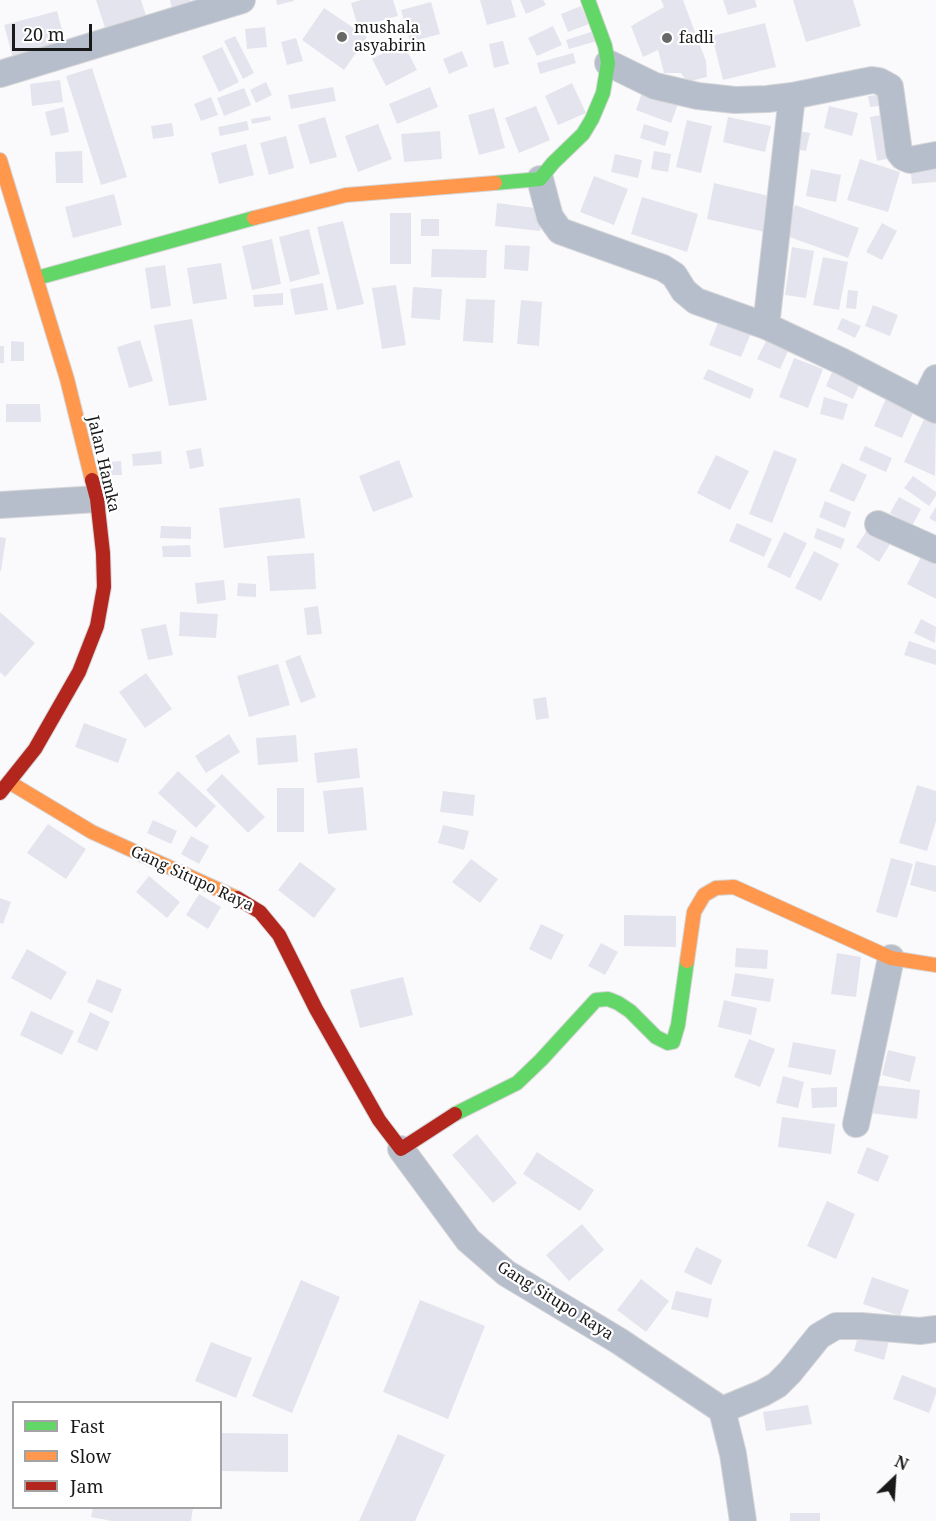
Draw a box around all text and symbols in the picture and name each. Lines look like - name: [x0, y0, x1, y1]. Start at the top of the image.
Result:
- scale bar: [15, 12, 94, 50]
- place label: mushala asyabirin: [354, 18, 426, 56]
- text: 20 m: [23, 22, 65, 46]
- place label: fadli: [679, 28, 714, 48]
- marker: mushala asyabirin: [335, 30, 349, 44]
- marker: fadli: [660, 31, 674, 45]
- street label: Jalan Hamka: [83, 414, 123, 514]
- street label: Gang Situpo Raya: [127, 842, 257, 916]
- street label: Gang Situpo Raya: [493, 1257, 617, 1345]
- legend: [12, 1401, 222, 1509]
- text: Fast: [70, 1414, 105, 1438]
- text: Slow: [70, 1444, 111, 1468]
- north arrow: [864, 1449, 924, 1509]
- text: N: [891, 1450, 912, 1475]
- text: Jam: [70, 1474, 104, 1498]

